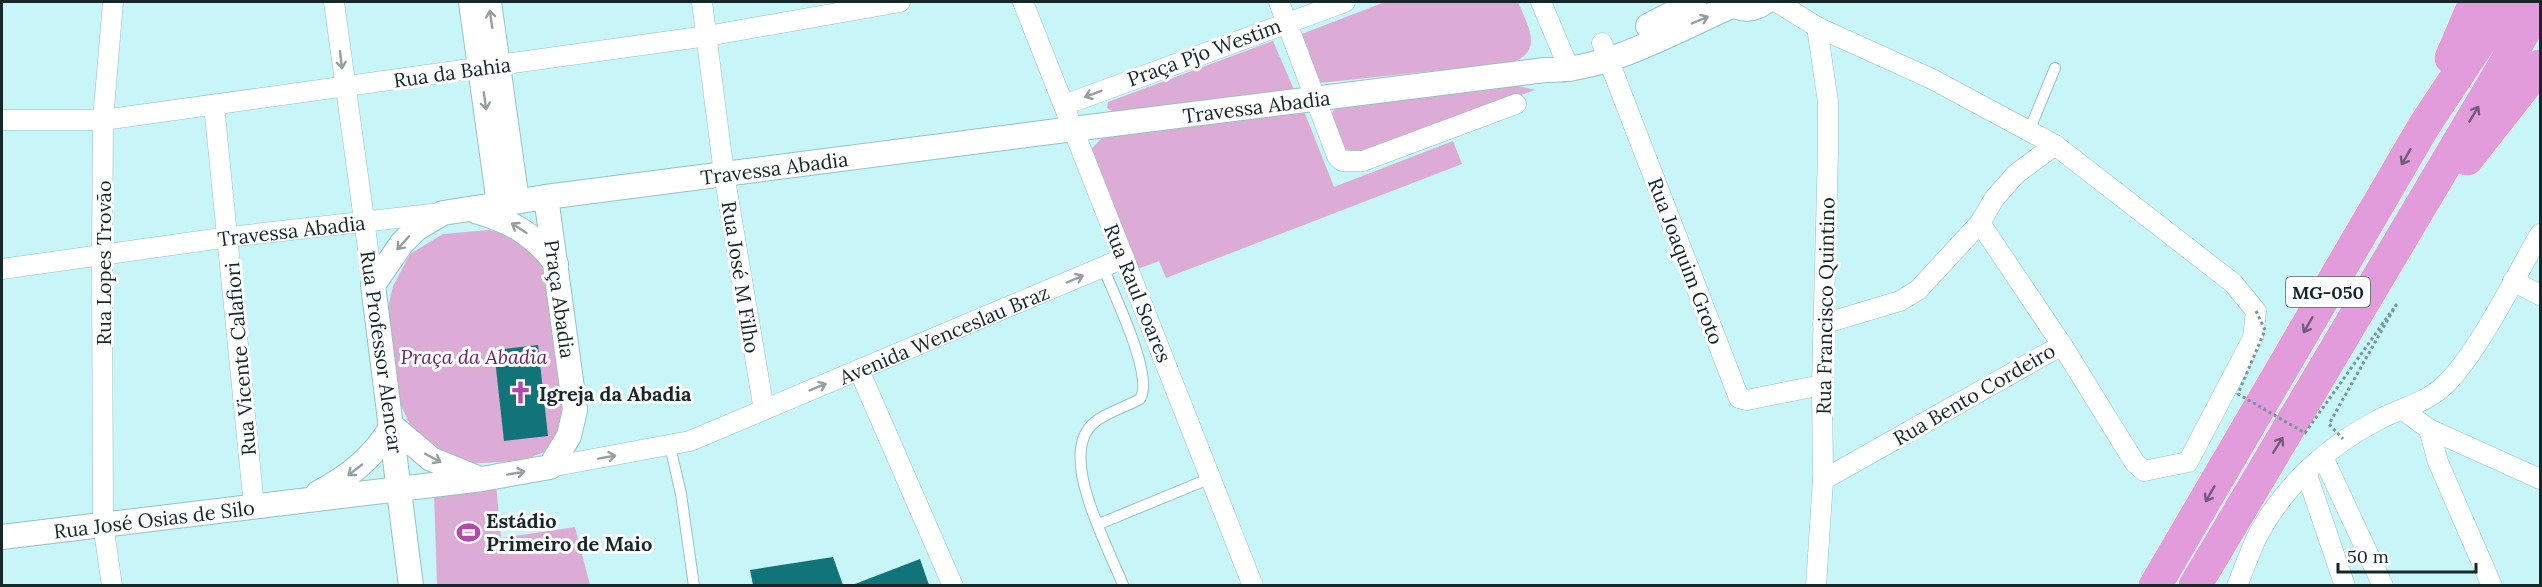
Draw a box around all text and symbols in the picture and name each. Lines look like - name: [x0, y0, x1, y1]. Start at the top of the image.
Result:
- one-way arrow: [486, 9, 497, 29]
- street label: Praça Pjo Westim: [1124, 13, 1284, 91]
- one-way arrow: [1691, 13, 1709, 25]
- one-way arrow: [336, 49, 347, 69]
- street label: Rua da Bahia: [392, 51, 512, 93]
- street label: Travessa Abadia: [1181, 84, 1332, 128]
- one-way arrow: [1084, 89, 1103, 100]
- one-way arrow: [479, 91, 490, 110]
- one-way arrow: [2468, 106, 2480, 123]
- street label: Travessa Abadia: [699, 146, 850, 189]
- one-way arrow: [2400, 148, 2412, 165]
- street label: Rua Joaquim Groto: [1643, 174, 1729, 348]
- street label: Rua Lopes Trovão: [91, 180, 116, 346]
- street label: Rua Francisco Quintino: [1811, 197, 1839, 415]
- street label: Rua José M Filho: [717, 199, 765, 355]
- street label: Travessa Abadia: [216, 209, 367, 251]
- street label: Rua Raul Soares: [1099, 220, 1177, 366]
- one-way arrow: [511, 222, 527, 234]
- one-way arrow: [396, 235, 410, 250]
- street label: Praça Abadia: [539, 238, 581, 360]
- street label: Rua Professor Alencar: [355, 249, 409, 455]
- street label: Rua Vicente Calafiori: [219, 261, 261, 457]
- one-way arrow: [1065, 273, 1083, 284]
- road number: MG-050: [2286, 277, 2370, 307]
- street label: Avenida Wenceslau Braz: [834, 279, 1053, 390]
- one-way arrow: [2302, 317, 2314, 334]
- street label: Rua Bento Cordeiro: [1889, 337, 2059, 451]
- park label: Praça da Abadia: [401, 344, 547, 369]
- church icon: Igreja da Abadia: [508, 380, 534, 406]
- place label: Igreja da Abadia: [539, 381, 692, 406]
- one-way arrow: [808, 381, 826, 392]
- one-way arrow: [2273, 437, 2285, 454]
- one-way arrow: [597, 452, 617, 463]
- one-way arrow: [424, 453, 442, 465]
- one-way arrow: [347, 464, 363, 477]
- one-way arrow: [505, 468, 525, 479]
- one-way arrow: [2204, 485, 2216, 502]
- street label: Rua José Osias de Silo: [52, 494, 256, 543]
- place label: Estádio Primeiro de Maio: [486, 508, 652, 556]
- sports icon: Estádio Primeiro de Maio: [455, 519, 481, 545]
- scale bar: [2338, 536, 2476, 574]
- text: 50 m: [2347, 545, 2389, 568]

